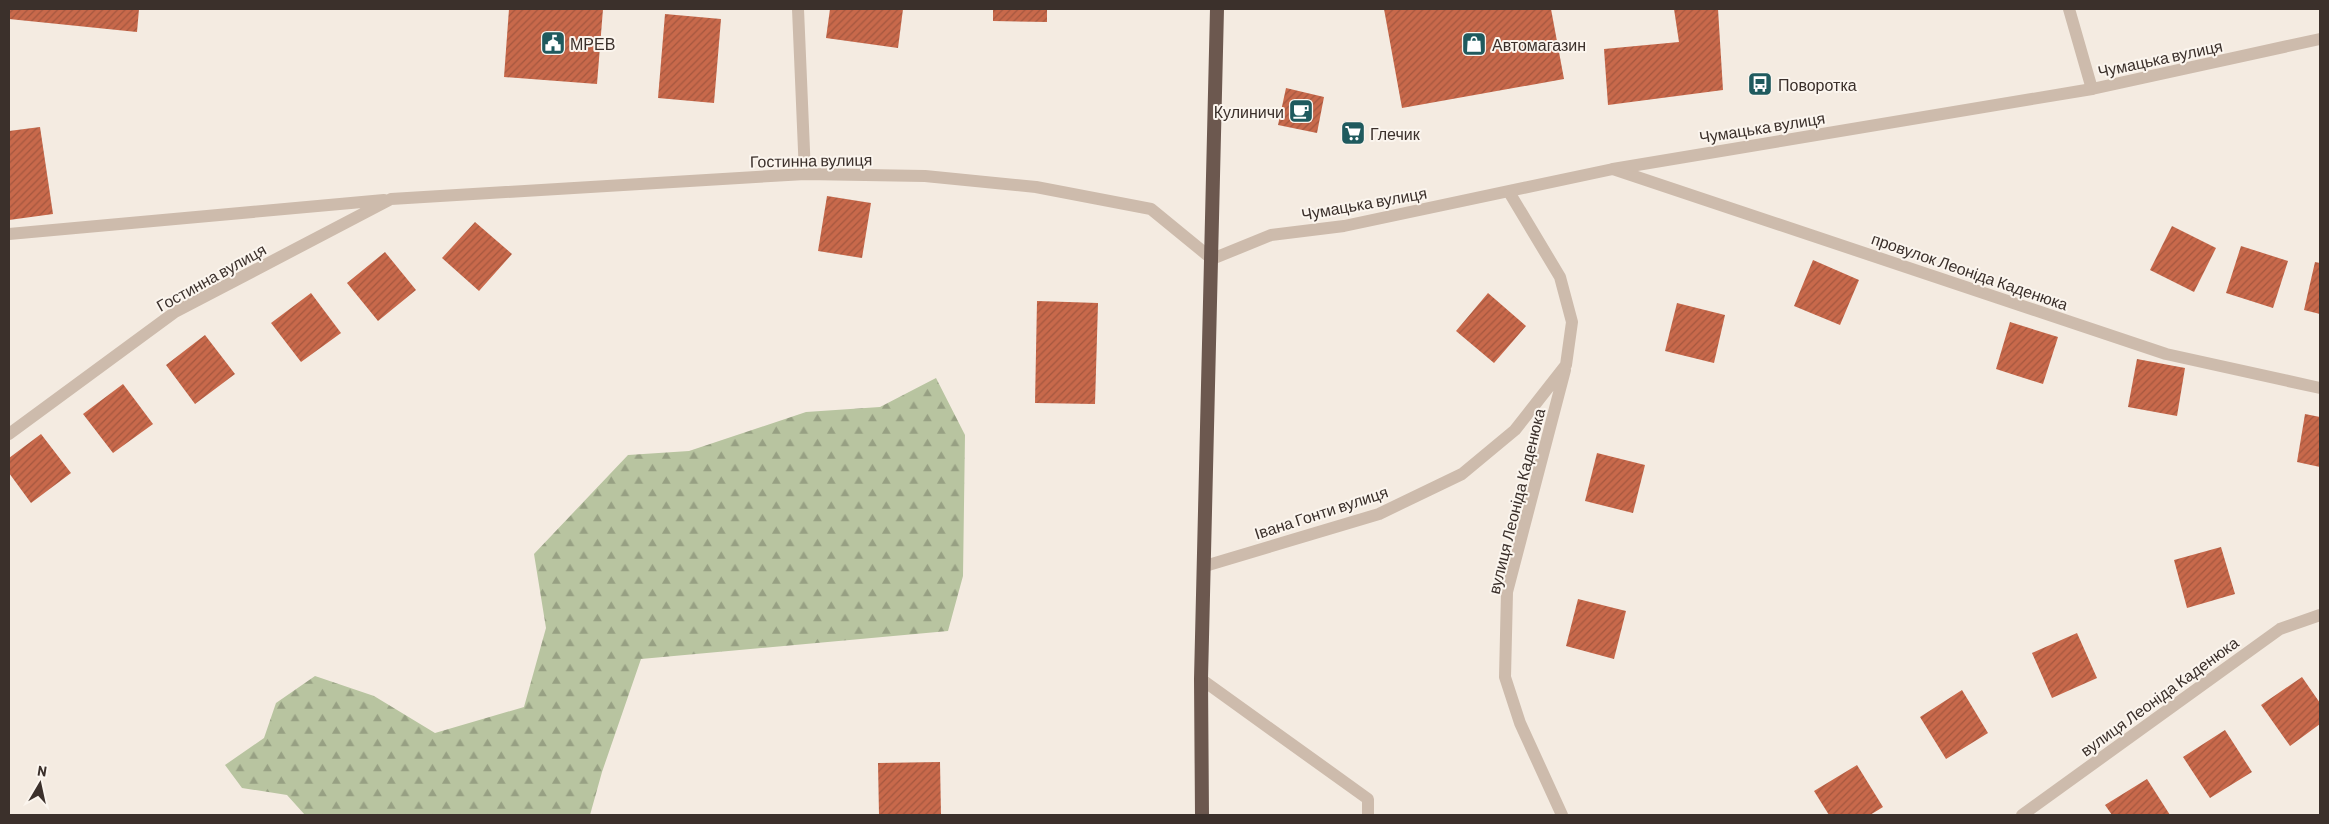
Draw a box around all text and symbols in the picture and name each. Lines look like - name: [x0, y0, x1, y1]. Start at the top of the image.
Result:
- public building icon: МРЕВ: [540, 30, 566, 56]
- shop icon: Автомагазин: [1461, 31, 1487, 57]
- place label: МРЕВ: [570, 34, 615, 53]
- place label: Автомагазин: [1492, 35, 1586, 54]
- street label: Чумацька вулиця: [2096, 35, 2224, 81]
- bus stop icon: Поворотка: [1747, 71, 1773, 97]
- place label: Поворотка: [1778, 75, 1857, 94]
- cafe icon: Кулиничи: [1288, 98, 1314, 124]
- place label: Кулиничи: [1214, 102, 1284, 121]
- street label: Чумацька вулиця: [1698, 108, 1826, 146]
- supermarket icon: Глечик: [1340, 120, 1366, 146]
- place label: Глечик: [1370, 124, 1421, 143]
- street label: Гостинна вулиця: [750, 149, 872, 171]
- street label: Чумацька вулиця: [1300, 183, 1428, 223]
- street label: провулок Леоніда Каденюка: [1869, 228, 2071, 314]
- street label: Гостинна вулиця: [153, 239, 269, 315]
- street label: вулиця Леоніда Каденюка: [1484, 406, 1548, 596]
- street label: Івана Гонти вулиця: [1252, 481, 1390, 543]
- street label: вулиця Леоніда Каденюка: [2076, 632, 2242, 760]
- north arrow: [15, 759, 65, 809]
- text: N: [36, 762, 48, 780]

